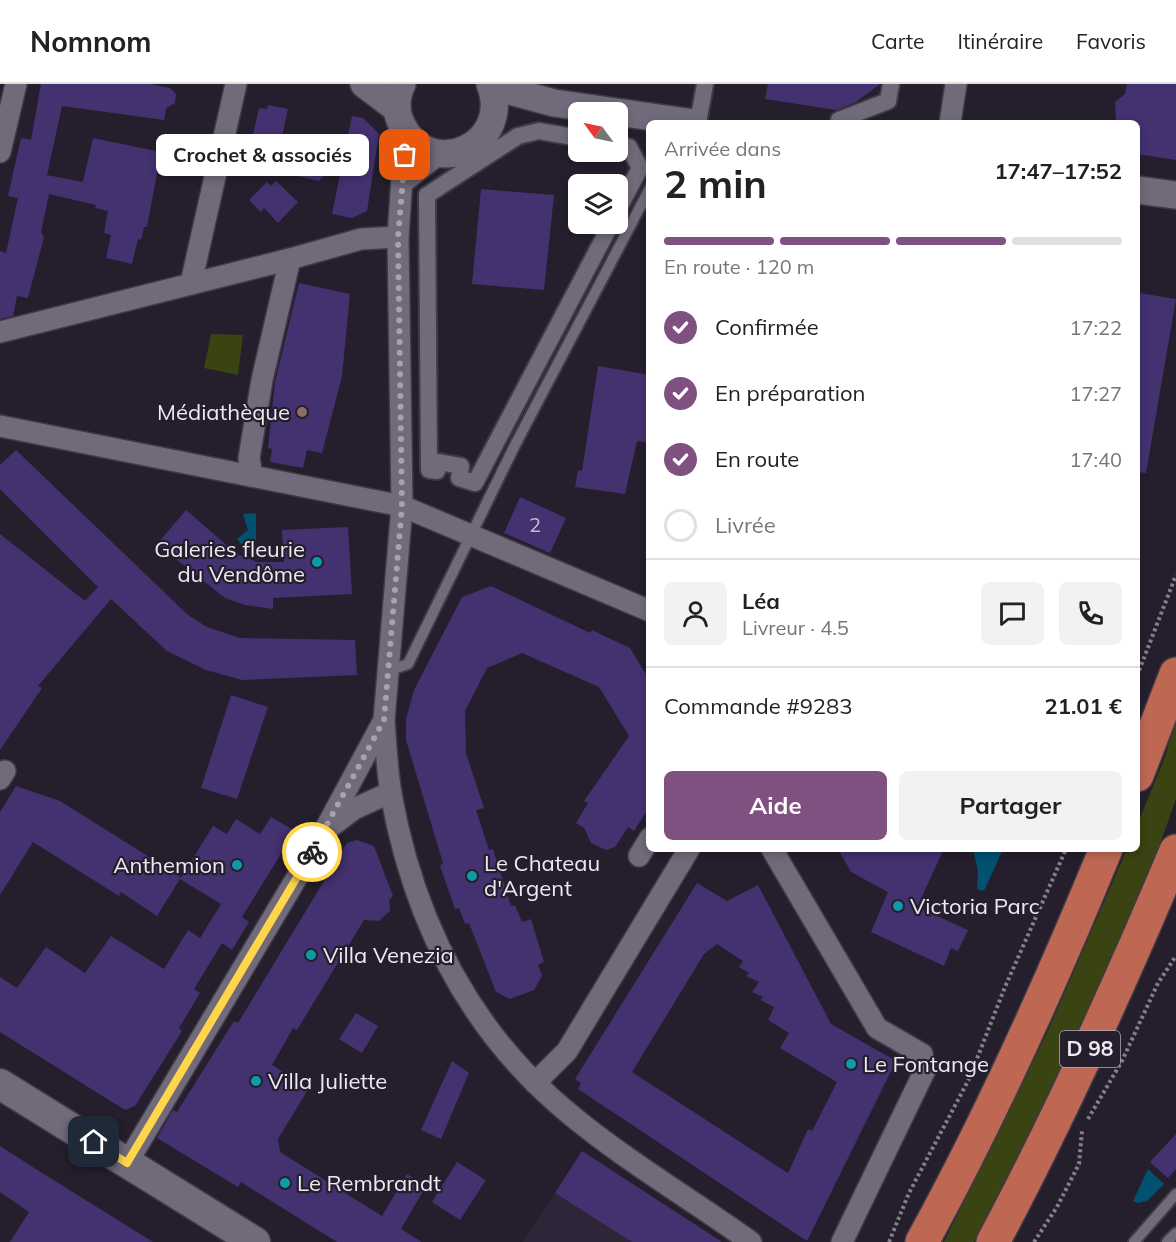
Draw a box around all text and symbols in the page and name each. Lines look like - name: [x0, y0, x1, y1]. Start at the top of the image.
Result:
- text: Nomnom: [30, 24, 152, 59]
- text: Carte: [871, 28, 925, 54]
- text: Itinéraire: [958, 28, 1043, 54]
- text: Favoris: [1076, 28, 1146, 54]
- north arrow: [568, 102, 628, 162]
- map controls: [568, 102, 628, 234]
- pin: [379, 129, 430, 180]
- callout: Crochet & associés: [156, 134, 369, 176]
- text: Arrivée dans: [664, 136, 781, 161]
- icon: bag: [388, 138, 421, 171]
- text: Crochet & associés: [173, 142, 352, 167]
- text: 17:47–17:52: [994, 157, 1122, 185]
- text: 2 min: [664, 159, 767, 208]
- button: layers: [568, 174, 628, 234]
- text: En route · 120 m: [664, 254, 814, 279]
- icon: check: [664, 311, 697, 344]
- text: Confirmée: [715, 313, 819, 341]
- text: 17:22: [1069, 315, 1122, 340]
- icon: check: [664, 377, 697, 410]
- text: En préparation: [715, 379, 865, 407]
- text: 17:27: [1069, 381, 1122, 406]
- place label: Médiathèque: [157, 398, 290, 426]
- marker: Médiathèque: [295, 405, 309, 419]
- icon: check: [664, 443, 697, 476]
- text: En route: [715, 445, 799, 473]
- text: 17:40: [1069, 447, 1122, 472]
- text: Livrée: [715, 511, 776, 539]
- house number: 2: [529, 512, 541, 537]
- place label: Galeries fleurie du Vendôme: [154, 535, 305, 588]
- marker: Galeries fleurie du Vendôme: [310, 555, 324, 569]
- button: person: [664, 582, 727, 645]
- button: chat: [981, 582, 1044, 645]
- button: phone: [1059, 582, 1122, 645]
- text: Léa: [742, 587, 780, 615]
- text: Livreur · 4.5: [742, 615, 849, 640]
- text: Commande #9283: [664, 692, 852, 720]
- text: 21.01 €: [1045, 692, 1122, 720]
- button: Aide: [664, 771, 887, 840]
- button: Partager: [899, 771, 1122, 840]
- courier: [282, 822, 342, 882]
- icon: bike: [296, 836, 329, 869]
- place label: Le Chateau d'Argent: [484, 849, 600, 902]
- place label: Anthemion: [113, 851, 225, 879]
- marker: Anthemion: [230, 858, 244, 872]
- marker: Le Chateau d'Argent: [465, 869, 479, 883]
- place label: Victoria Parc: [910, 892, 1040, 920]
- marker: Victoria Parc: [891, 899, 905, 913]
- place label: Villa Venezia: [323, 941, 454, 969]
- marker: Villa Venezia: [304, 948, 318, 962]
- road number: D 98: [1060, 1031, 1120, 1067]
- place label: Le Fontange: [863, 1050, 989, 1078]
- marker: Le Fontange: [844, 1057, 858, 1071]
- place label: Villa Juliette: [268, 1067, 387, 1095]
- marker: Villa Juliette: [249, 1074, 263, 1088]
- pin: [68, 1116, 119, 1167]
- icon: home: [77, 1125, 110, 1158]
- place label: Le Rembrandt: [297, 1169, 441, 1197]
- marker: Le Rembrandt: [278, 1176, 292, 1190]

